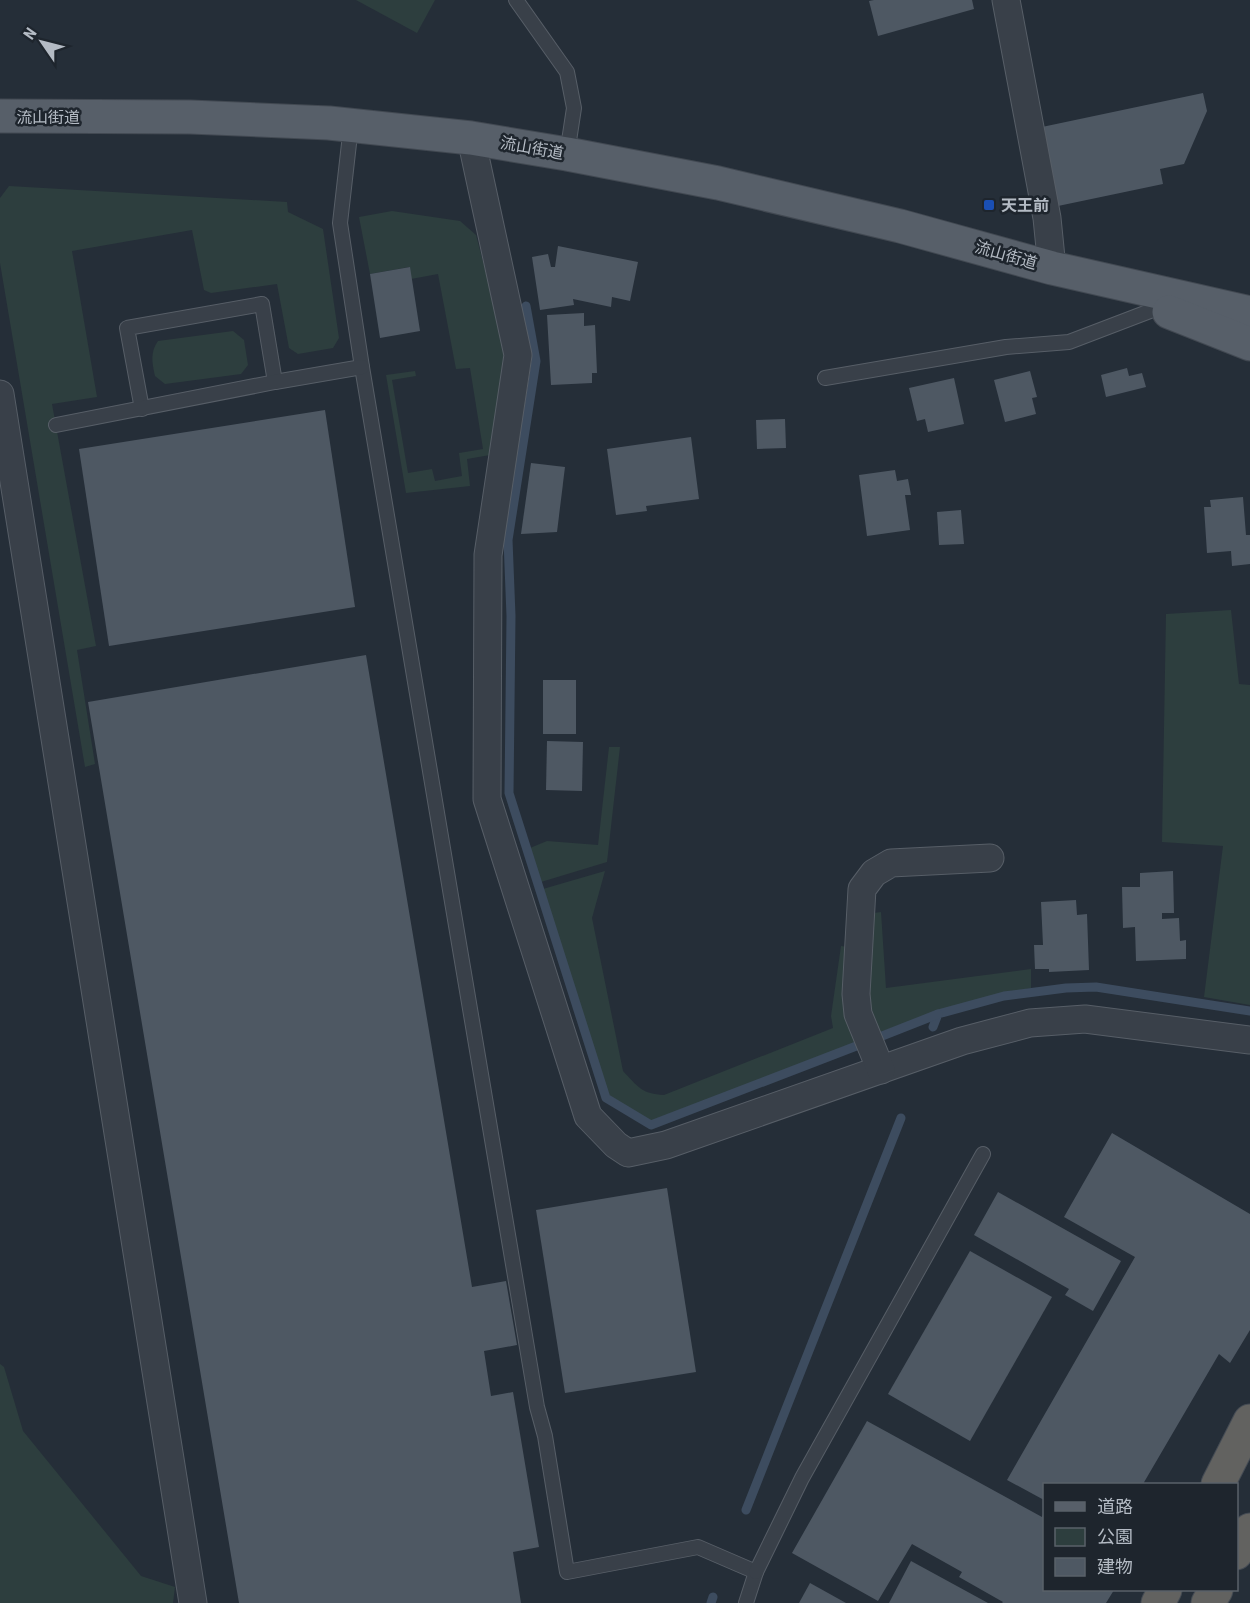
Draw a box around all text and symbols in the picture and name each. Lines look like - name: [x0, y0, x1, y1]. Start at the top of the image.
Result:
- north arrow: [12, 12, 72, 72]
- text: N: [20, 24, 41, 43]
- street label: 流山街道: [16, 108, 80, 127]
- street label: 流山街道: [499, 133, 565, 163]
- place label: 天王前: [1001, 196, 1049, 215]
- marker: 天王前: [982, 198, 996, 212]
- street label: 流山街道: [973, 237, 1039, 273]
- legend: [1043, 1483, 1238, 1591]
- text: 道路: [1097, 1496, 1133, 1517]
- text: 公園: [1097, 1526, 1133, 1547]
- text: 建物: [1097, 1556, 1133, 1577]

